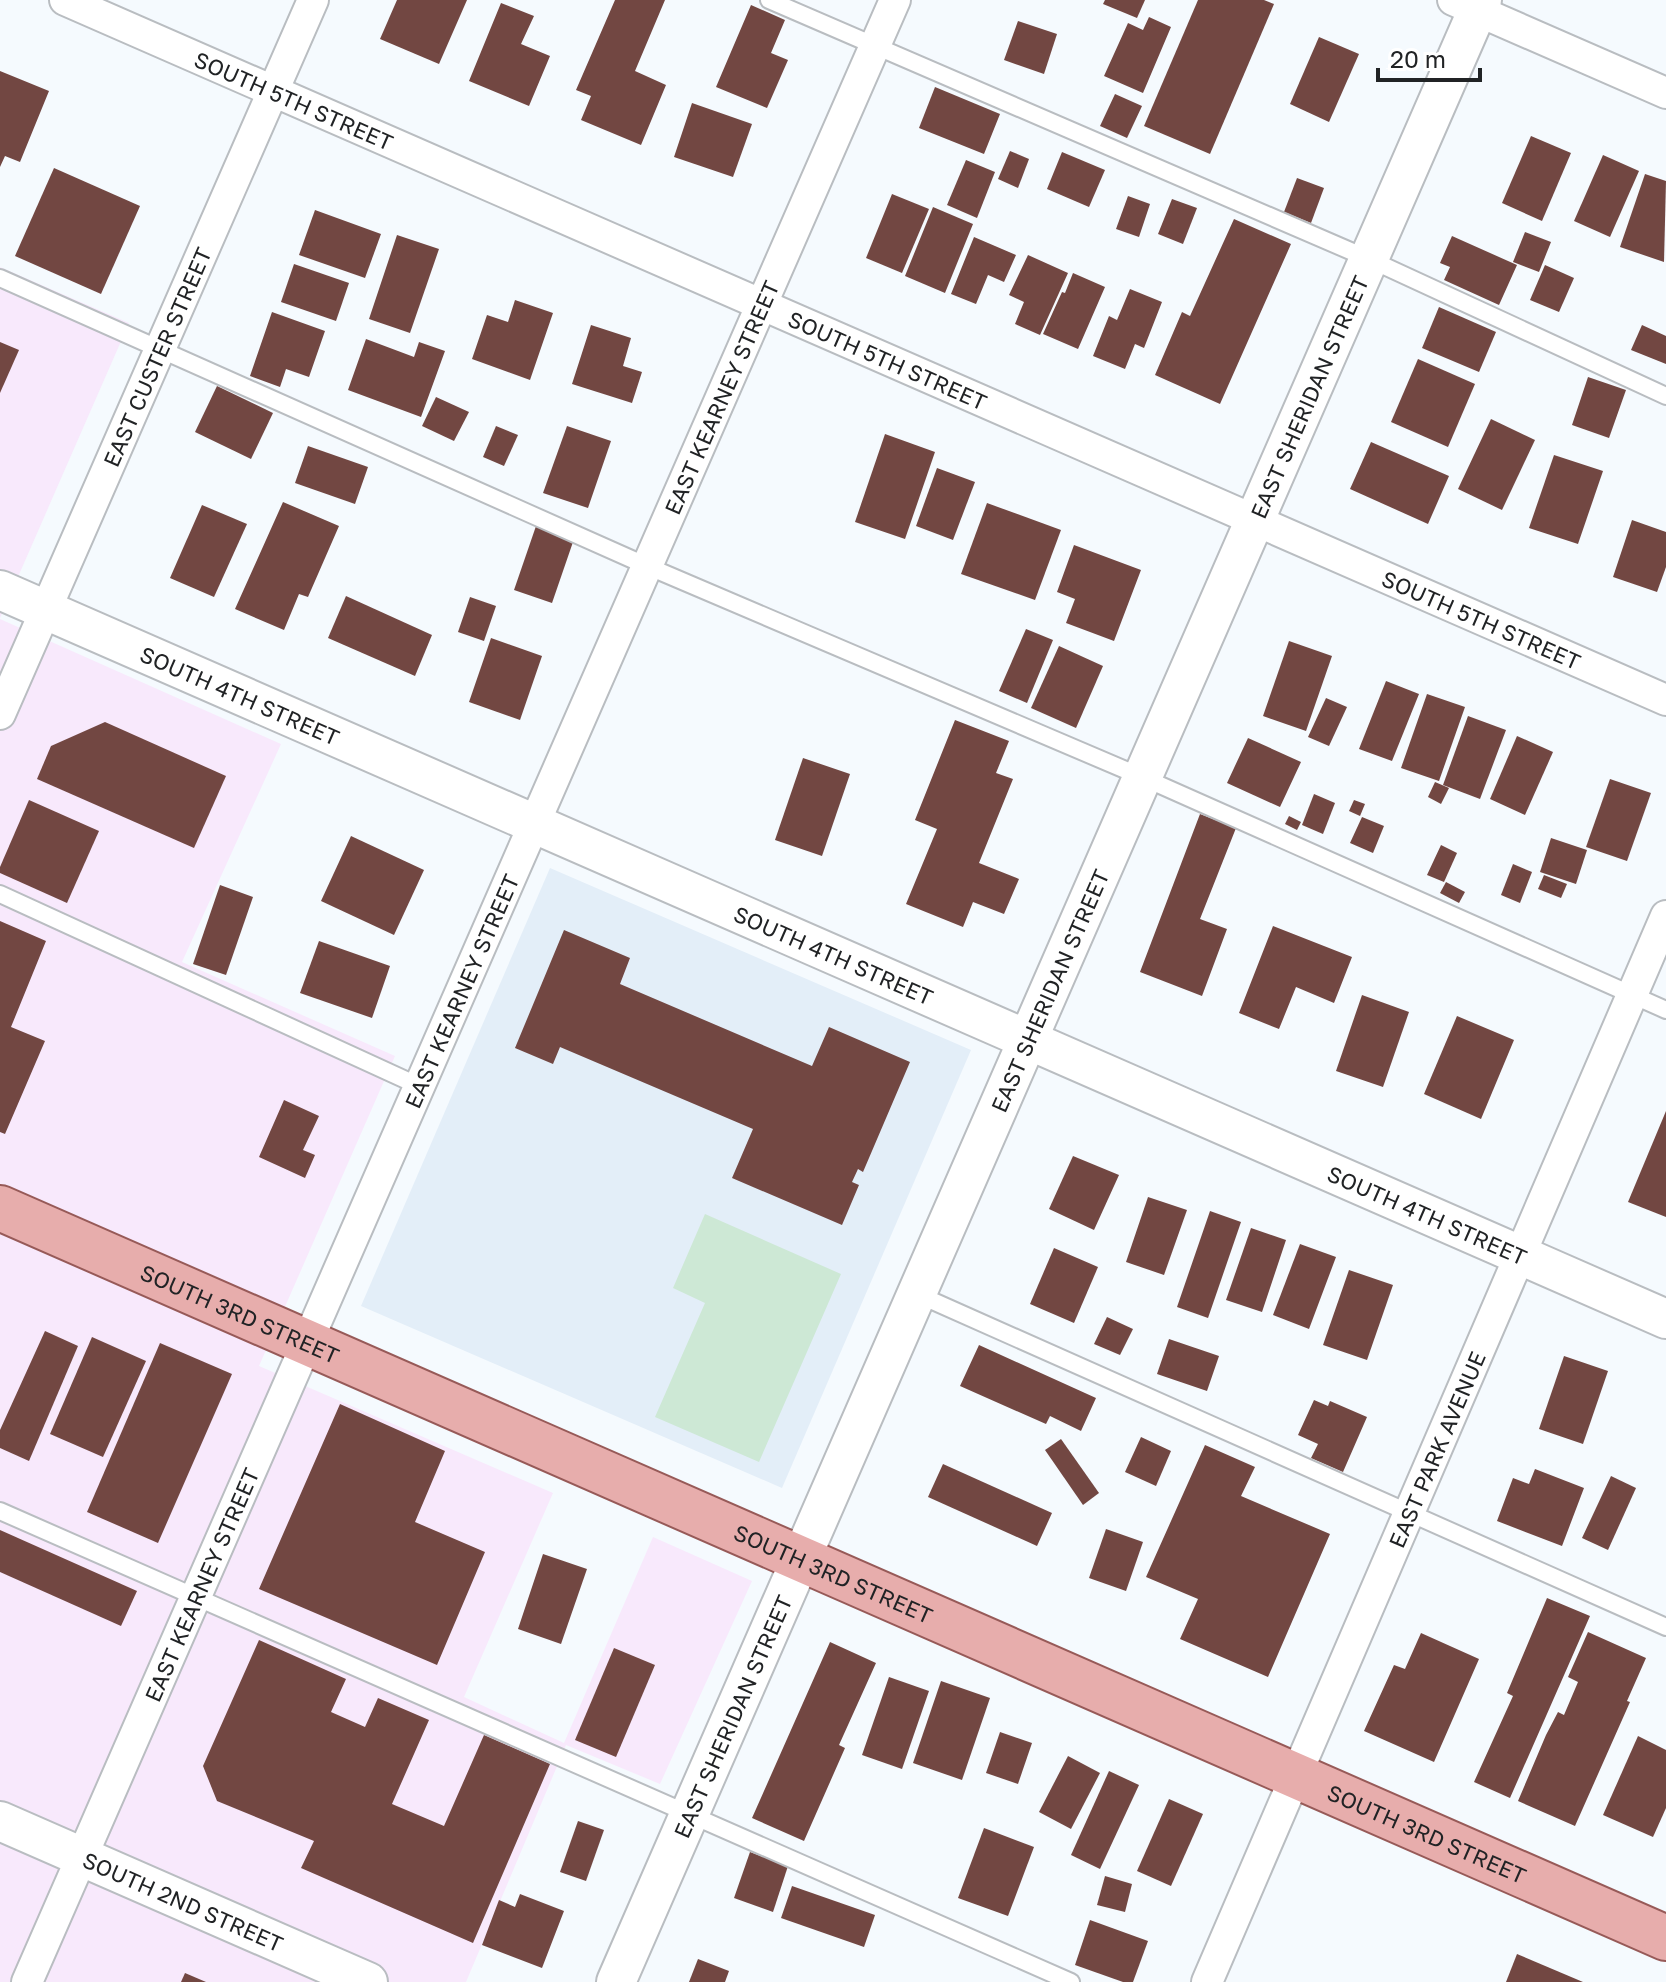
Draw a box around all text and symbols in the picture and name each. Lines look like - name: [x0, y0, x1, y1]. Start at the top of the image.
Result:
- scale bar: [1378, 32, 1480, 82]
- text: 20 m: [1390, 44, 1446, 73]
- street label: SOUTH 5TH STREET: [191, 45, 398, 156]
- street label: EAST CUSTER STREET: [97, 243, 217, 471]
- street label: EAST SHERIDAN STREET: [1244, 271, 1374, 522]
- street label: EAST KEARNEY STREET: [658, 276, 784, 518]
- street label: SOUTH 5TH STREET: [784, 304, 992, 415]
- street label: SOUTH 5TH STREET: [1378, 564, 1585, 675]
- street label: SOUTH 4TH STREET: [136, 640, 344, 751]
- street label: EAST SHERIDAN STREET: [984, 865, 1114, 1116]
- street label: EAST KEARNEY STREET: [398, 869, 524, 1112]
- street label: SOUTH 4TH STREET: [730, 899, 938, 1010]
- street label: SOUTH 4TH STREET: [1324, 1159, 1531, 1270]
- street label: SOUTH 3RD STREET: [136, 1258, 344, 1369]
- street label: EAST PARK AVENUE: [1382, 1347, 1491, 1552]
- street label: EAST KEARNEY STREET: [138, 1463, 264, 1706]
- street label: SOUTH 3RD STREET: [730, 1518, 937, 1629]
- street label: EAST SHERIDAN STREET: [667, 1590, 797, 1842]
- street label: SOUTH 3RD STREET: [1323, 1778, 1531, 1889]
- street label: SOUTH 2ND STREET: [79, 1846, 288, 1957]

